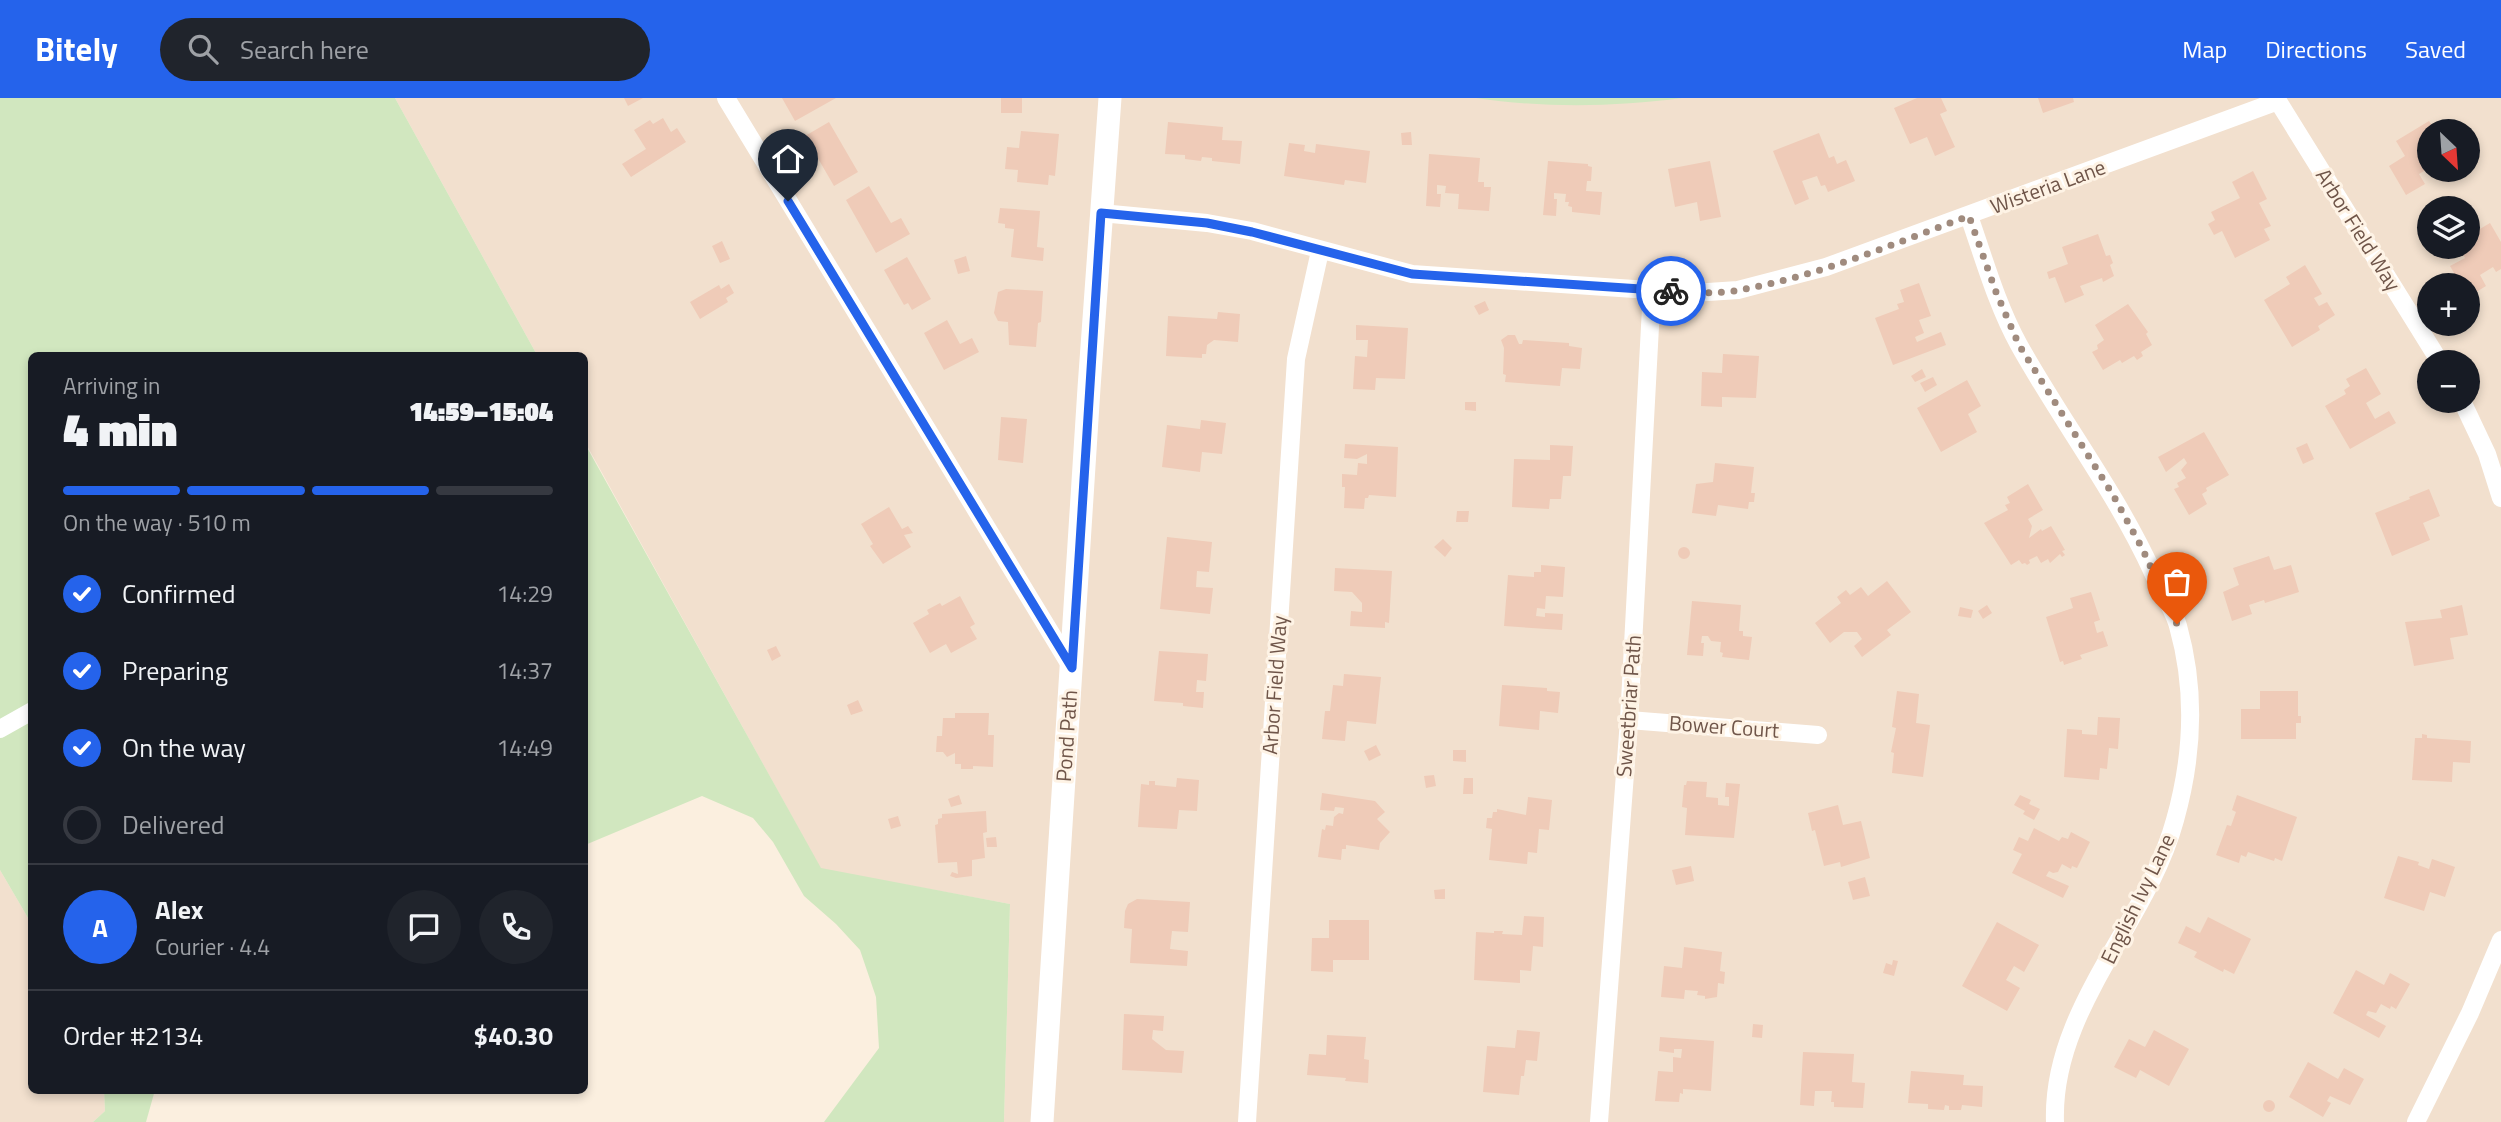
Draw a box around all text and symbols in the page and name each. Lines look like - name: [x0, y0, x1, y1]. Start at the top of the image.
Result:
- search box: [160, 18, 650, 81]
- text: Bitely: [35, 24, 118, 74]
- icon: search: [184, 30, 222, 68]
- text: Search here: [240, 30, 369, 69]
- text: Map: [2182, 31, 2227, 67]
- text: Directions: [2265, 31, 2367, 67]
- text: Saved: [2405, 31, 2466, 67]
- north arrow: [2417, 119, 2480, 182]
- map controls: [2417, 119, 2480, 413]
- pin: [758, 129, 818, 201]
- icon: home: [769, 140, 807, 178]
- street label: Wisteria Lane: [1986, 150, 2110, 222]
- street label: Arbor Field Way: [2308, 162, 2409, 297]
- button: layers: [2417, 196, 2480, 259]
- courier: [1636, 256, 1706, 326]
- icon: bike: [1652, 272, 1690, 310]
- button: +: [2417, 273, 2480, 336]
- button: −: [2417, 350, 2480, 413]
- text: Arriving in: [63, 368, 160, 403]
- text: 14:59–15:04: [409, 392, 553, 431]
- text: 4 min: [63, 394, 177, 464]
- text: On the way · 510 m: [63, 505, 251, 540]
- pin: [2147, 552, 2207, 624]
- icon: bag: [2158, 563, 2196, 601]
- text: Confirmed: [122, 574, 236, 613]
- icon: check: [63, 575, 101, 613]
- text: 14:29: [496, 576, 553, 611]
- street label: Arbor Field Way: [1253, 614, 1295, 756]
- street label: Sweetbriar Path: [1607, 634, 1649, 778]
- text: Preparing: [122, 651, 228, 690]
- icon: check: [63, 652, 101, 690]
- text: 14:37: [496, 653, 553, 688]
- street label: Pond Path: [1047, 689, 1085, 783]
- street label: Bower Court: [1668, 706, 1781, 746]
- text: On the way: [122, 728, 246, 767]
- icon: check: [63, 729, 101, 767]
- text: 14:49: [496, 730, 553, 765]
- text: Delivered: [122, 805, 225, 844]
- street label: English Ivy Lane: [2092, 828, 2182, 969]
- text: Alex: [155, 890, 203, 929]
- button: chat: [387, 890, 461, 964]
- button: phone: [479, 890, 553, 964]
- text: A: [92, 908, 108, 947]
- text: Courier · 4.4: [155, 929, 270, 964]
- text: Order #2134: [63, 1016, 203, 1055]
- text: $40.30: [474, 1016, 553, 1055]

